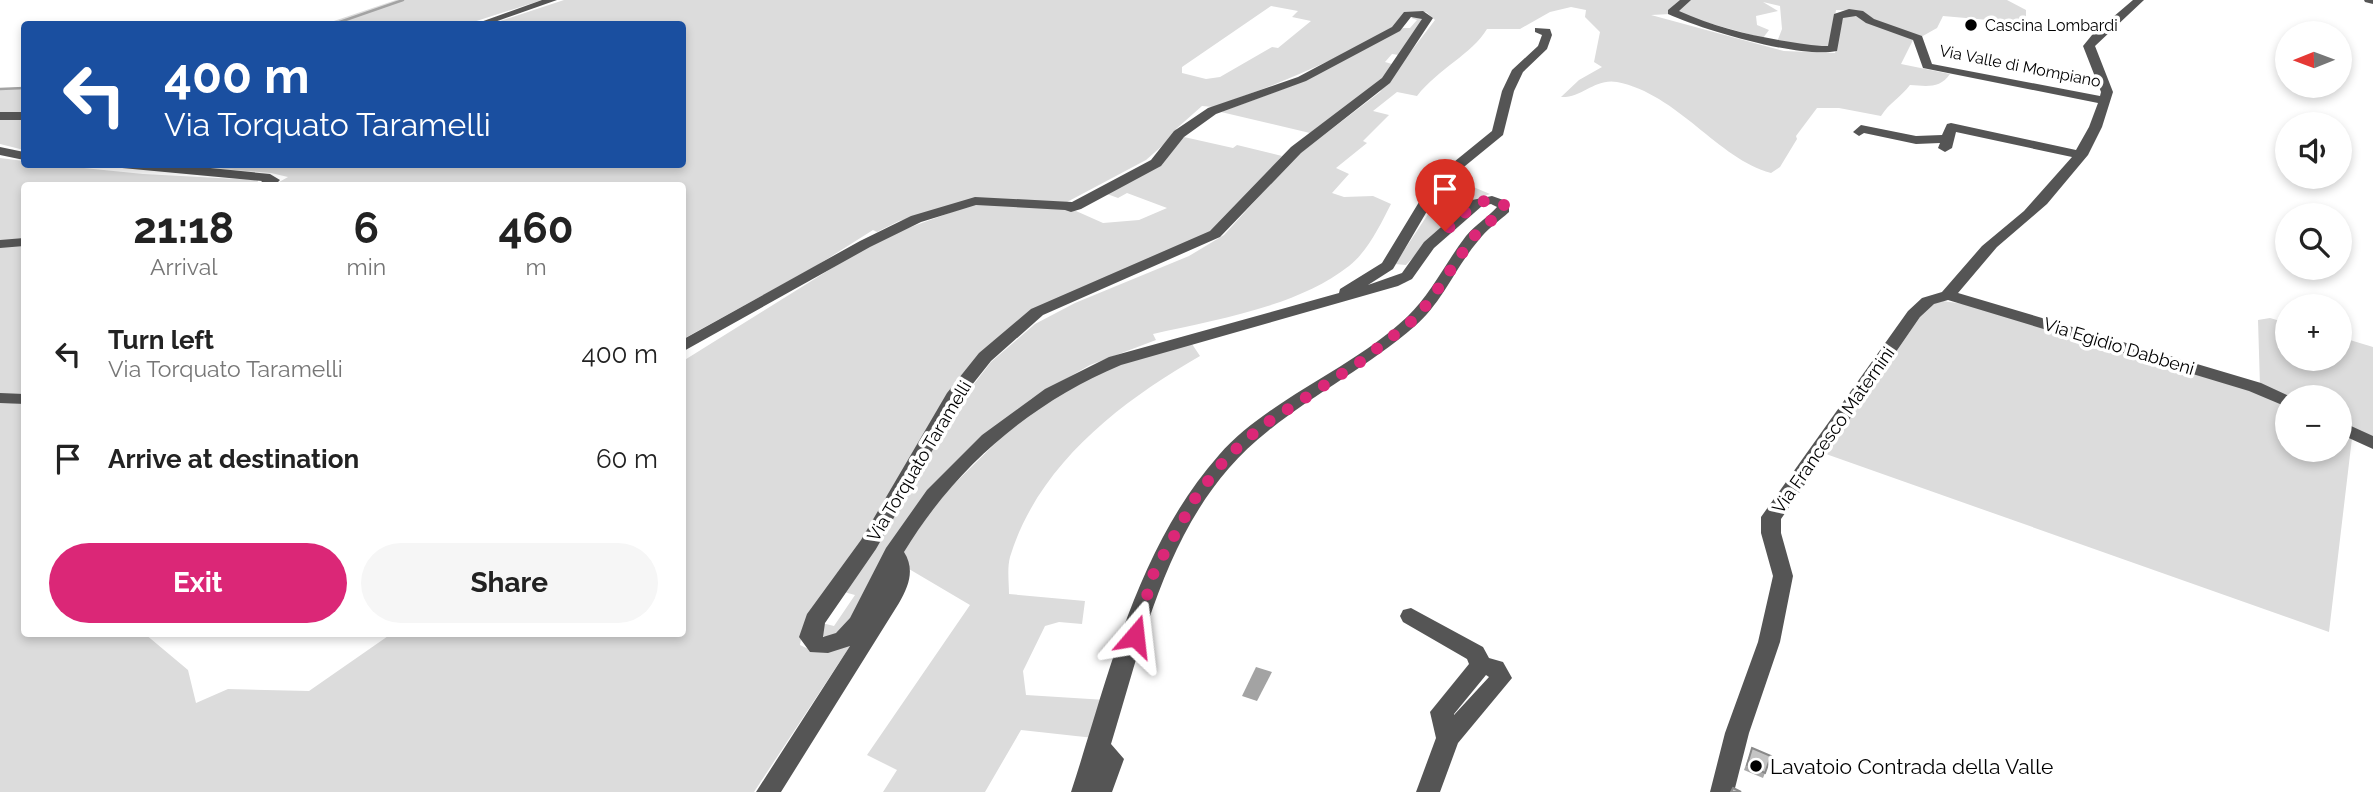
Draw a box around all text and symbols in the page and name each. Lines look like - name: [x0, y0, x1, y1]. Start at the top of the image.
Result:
- place label: Cascina Lombardi: [1985, 16, 2118, 35]
- marker: Cascina Lombardi: [1963, 17, 1979, 33]
- north arrow: [2275, 21, 2352, 98]
- map controls: [2275, 21, 2352, 462]
- street label: Via Valle di Mompiano: [1938, 41, 2102, 91]
- text: 400 m: [164, 47, 310, 104]
- icon: left: [49, 49, 140, 140]
- text: Via Torquato Taramelli: [164, 106, 491, 143]
- button: sound: [2275, 112, 2352, 189]
- pin: [1415, 159, 1475, 231]
- icon: arrive: [1426, 170, 1464, 208]
- button: search: [2275, 203, 2352, 280]
- text: 21:18: [133, 204, 234, 253]
- text: 6: [354, 204, 379, 253]
- text: 460: [498, 204, 574, 253]
- text: Arrival: [150, 253, 218, 280]
- text: min: [347, 253, 386, 280]
- text: m: [525, 253, 547, 280]
- button: +: [2275, 294, 2352, 371]
- street label: Via Egidio Dabbeni: [2041, 313, 2197, 379]
- text: Turn left: [108, 325, 214, 355]
- icon: left: [49, 335, 87, 373]
- text: 400 m: [581, 339, 658, 369]
- street label: Via Francesco Maternini: [1768, 343, 1898, 517]
- text: Via Torquato Taramelli: [108, 355, 343, 382]
- street label: Via Torquato Taramelli: [863, 377, 975, 545]
- button: −: [2275, 385, 2352, 462]
- icon: arrive: [49, 440, 87, 478]
- text: Arrive at destination: [108, 444, 359, 474]
- text: 60 m: [596, 444, 658, 474]
- button: Exit: [49, 543, 347, 623]
- button: Share: [361, 543, 658, 623]
- position arrow: [1098, 599, 1172, 673]
- place label: Lavatoio Contrada della Valle: [1770, 754, 2053, 779]
- marker: Lavatoio Contrada della Valle: [1748, 758, 1764, 774]

